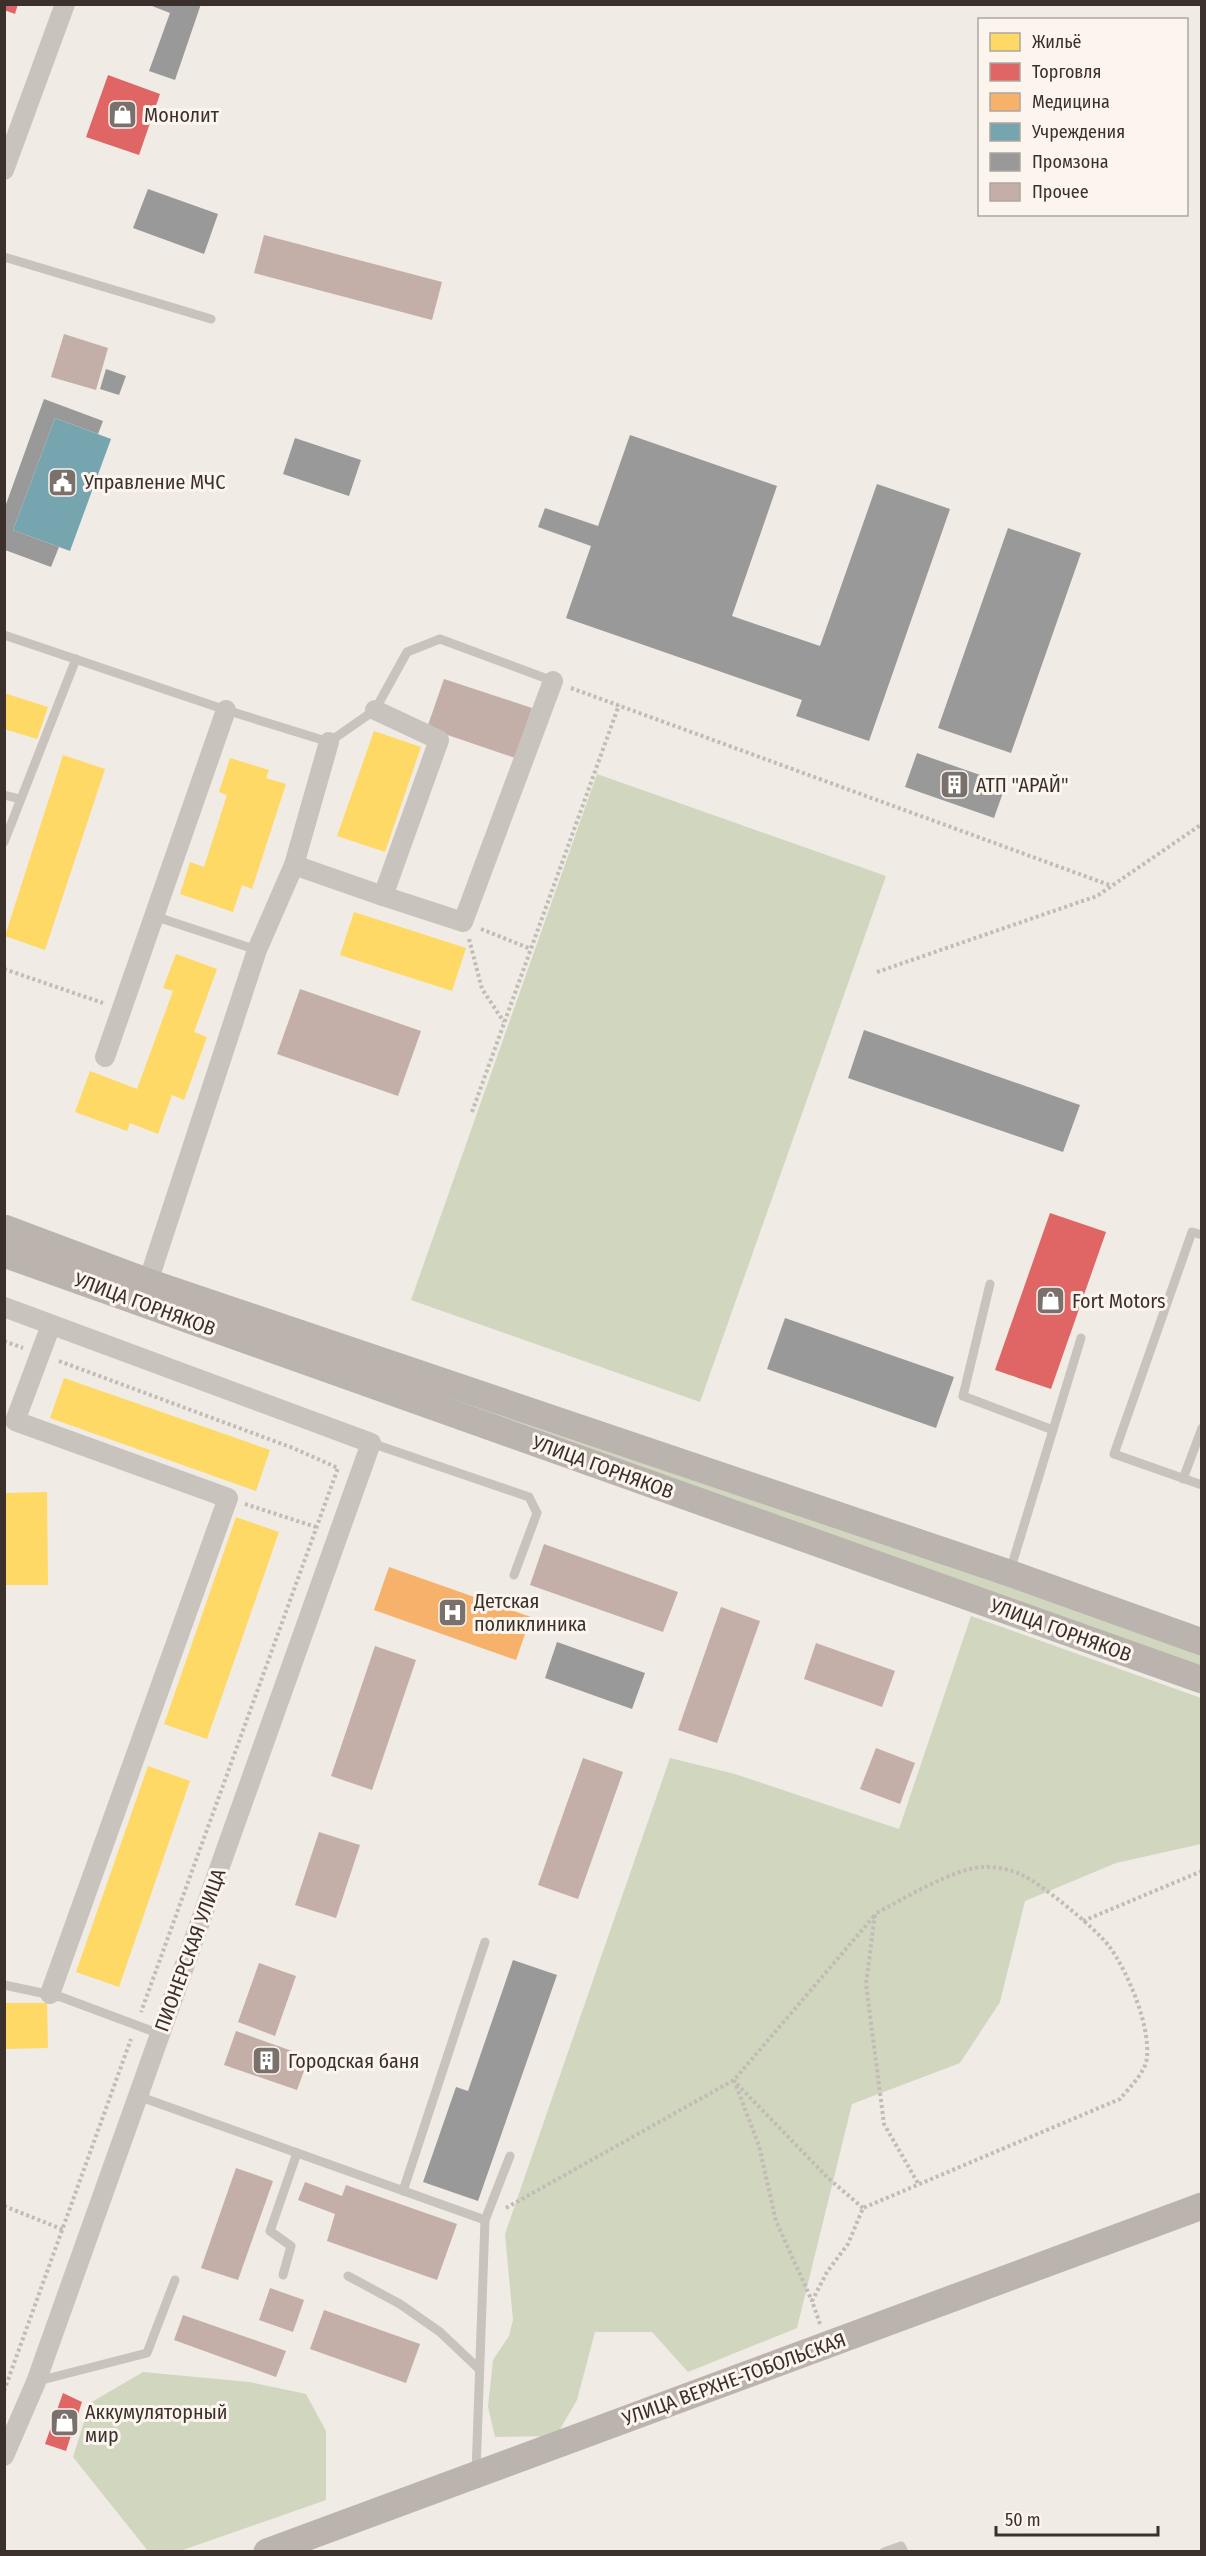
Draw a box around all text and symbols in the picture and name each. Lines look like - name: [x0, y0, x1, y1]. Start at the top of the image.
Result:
- legend: [978, 18, 1188, 216]
- text: Жильё: [1032, 31, 1082, 53]
- text: Торговля: [1032, 61, 1101, 83]
- text: Медицина: [1032, 91, 1110, 113]
- shop icon: Монолит: [107, 99, 139, 131]
- place label: Монолит: [144, 103, 220, 127]
- text: Учреждения: [1031, 121, 1125, 143]
- text: Промзона: [1032, 151, 1109, 173]
- text: Прочее: [1032, 181, 1089, 203]
- public building icon: Управление МЧС: [47, 466, 79, 498]
- place label: Управление МЧС: [83, 470, 225, 494]
- building icon: АТП "АРАЙ": [939, 769, 971, 801]
- place label: АТП "АРАЙ": [976, 773, 1069, 797]
- street label: УЛИЦА ГОРНЯКОВ: [70, 1267, 219, 1341]
- shop icon: Fort Motors: [1035, 1285, 1067, 1317]
- place label: Fort Motors: [1072, 1289, 1166, 1313]
- street label: УЛИЦА ГОРНЯКОВ: [528, 1430, 677, 1504]
- place label: Детская поликлиника: [473, 1589, 587, 1636]
- street label: УЛИЦА ГОРНЯКОВ: [986, 1593, 1135, 1667]
- hospital icon: Детская поликлиника: [437, 1597, 469, 1629]
- street label: ПИОНЕРСКАЯ УЛИЦА: [149, 1865, 231, 2035]
- building icon: Городская баня: [251, 2045, 283, 2077]
- place label: Городская баня: [288, 2049, 419, 2073]
- street label: УЛИЦА ВЕРХНЕ-ТОБОЛЬСКАЯ: [618, 2327, 849, 2431]
- place label: Аккумуляторный мир: [85, 2400, 228, 2447]
- shop icon: Аккумуляторный мир: [48, 2407, 80, 2439]
- scale bar: [996, 2499, 1158, 2537]
- text: 50 m: [1005, 2509, 1041, 2531]

